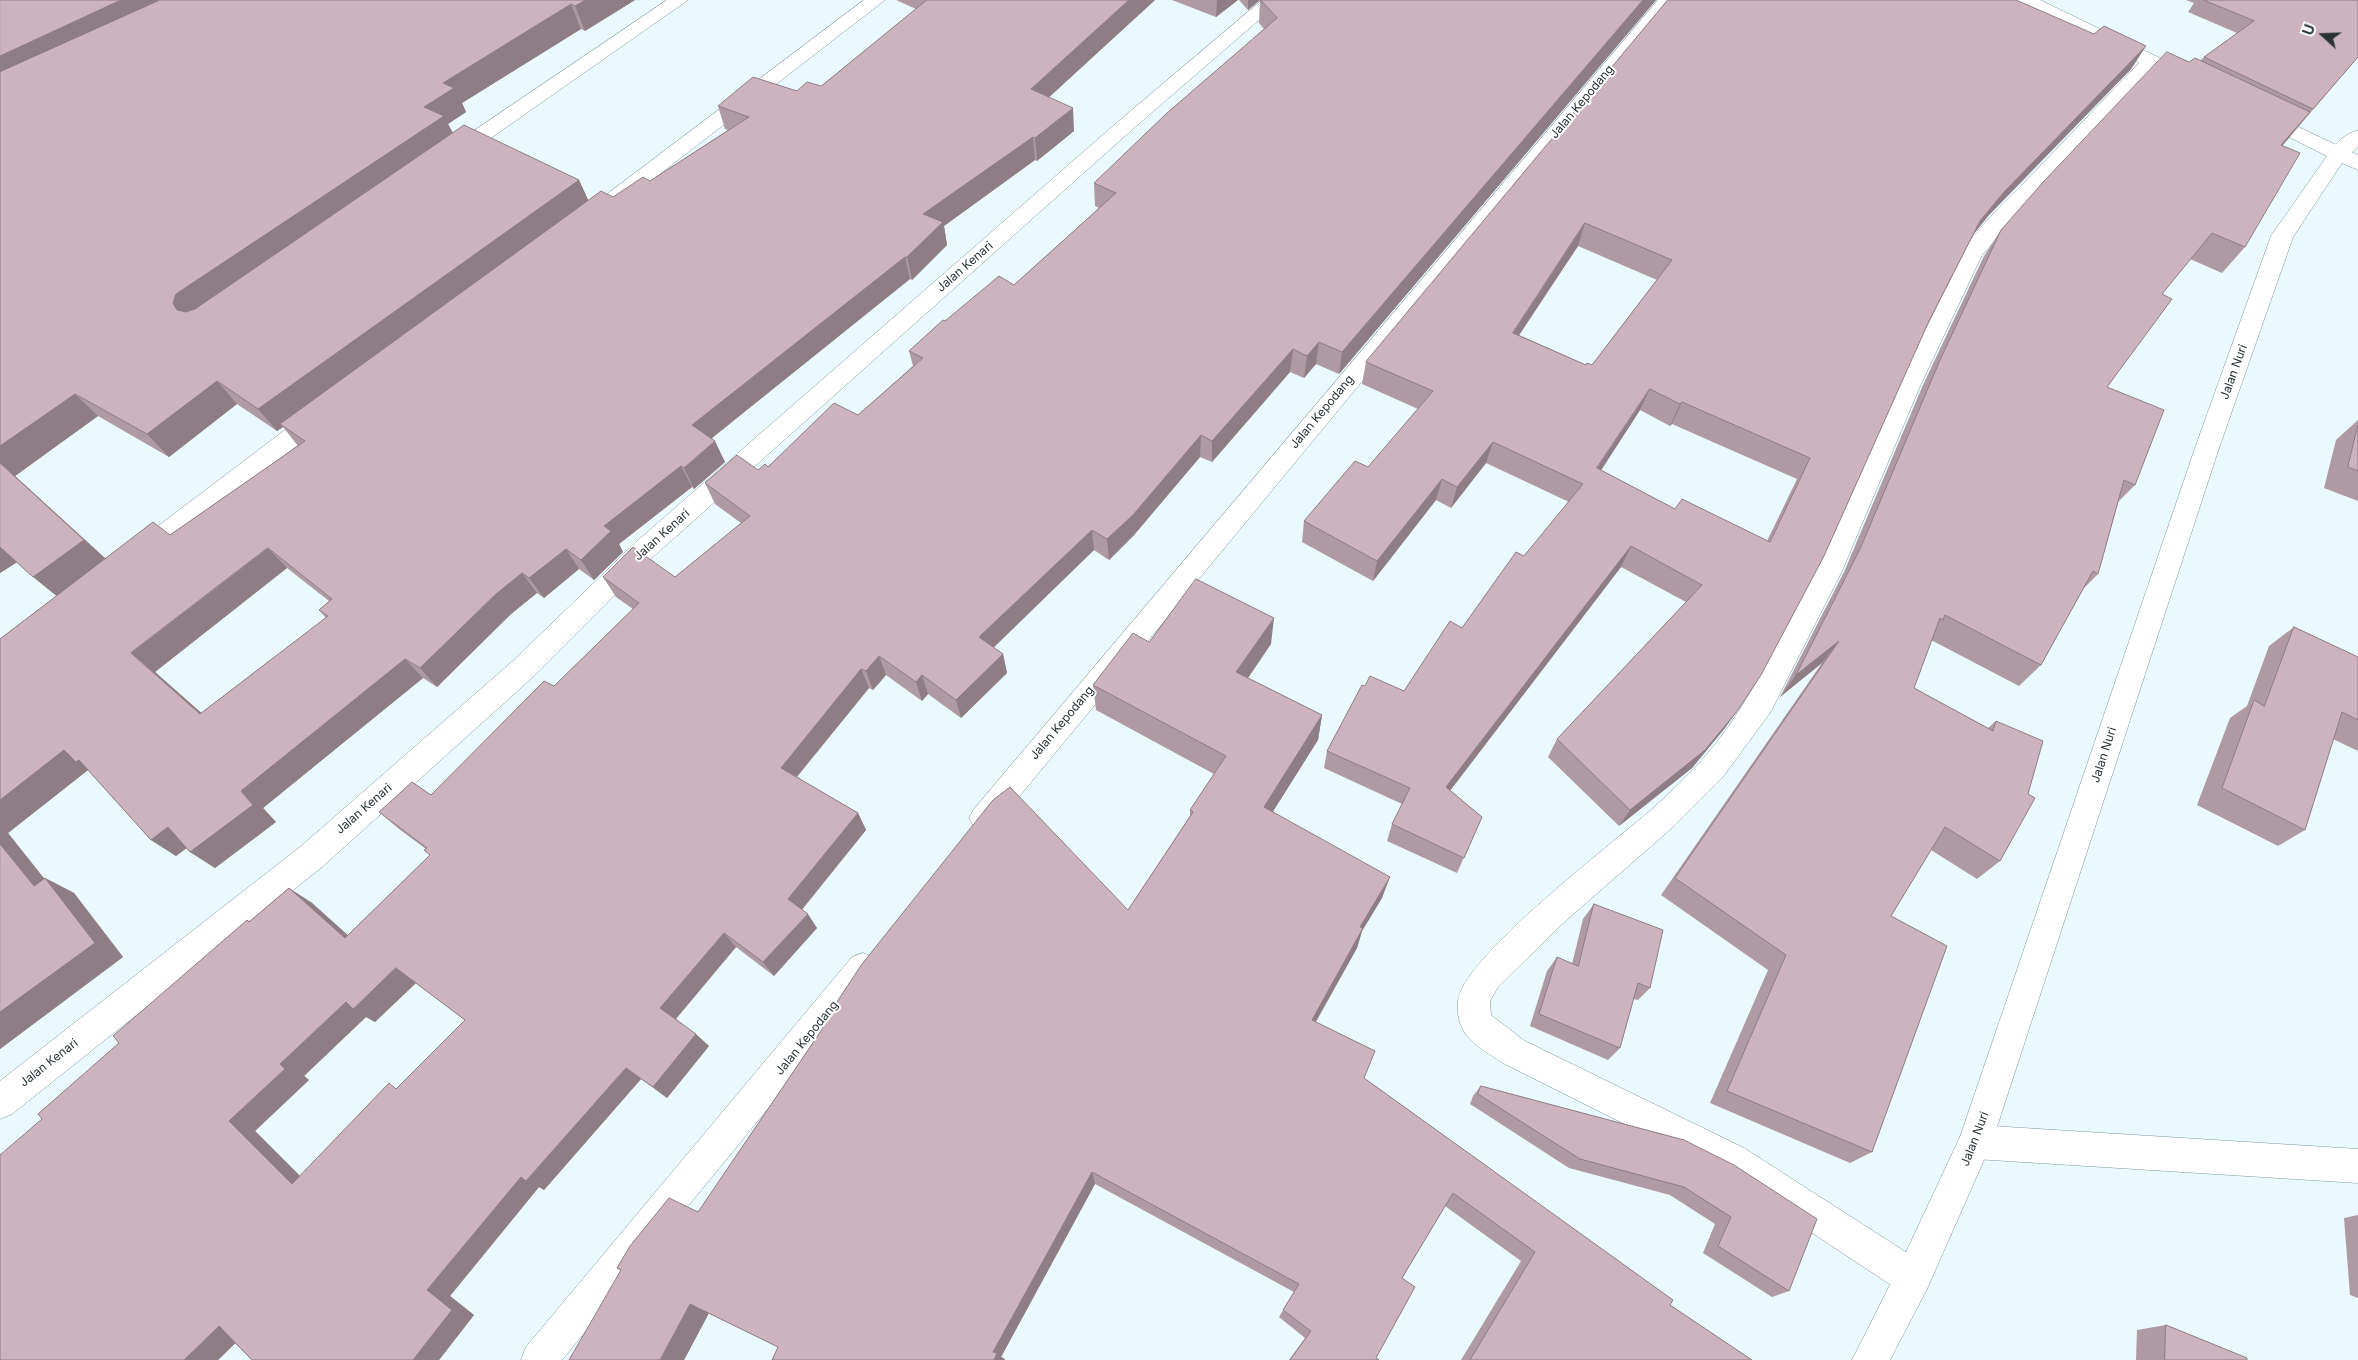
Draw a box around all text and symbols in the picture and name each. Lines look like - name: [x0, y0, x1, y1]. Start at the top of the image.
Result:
- north arrow: [2298, 10, 2348, 60]
- text: U: [2299, 22, 2318, 37]
- street label: Jalan Kepodang: [1547, 62, 1617, 142]
- street label: Jalan Kenari: [934, 239, 996, 295]
- street label: Jalan Nuri: [2217, 343, 2251, 401]
- street label: Jalan Kepodang: [1287, 372, 1357, 452]
- street label: Jalan Kenari: [631, 506, 693, 564]
- street label: Jalan Kepodang: [1027, 683, 1097, 763]
- street label: Jalan Nuri: [2088, 725, 2120, 785]
- street label: Jalan Kenari: [333, 781, 395, 837]
- street label: Jalan Kepodang: [773, 998, 841, 1078]
- street label: Jalan Kenari: [17, 1036, 81, 1090]
- street label: Jalan Nuri: [1958, 1110, 1992, 1168]

